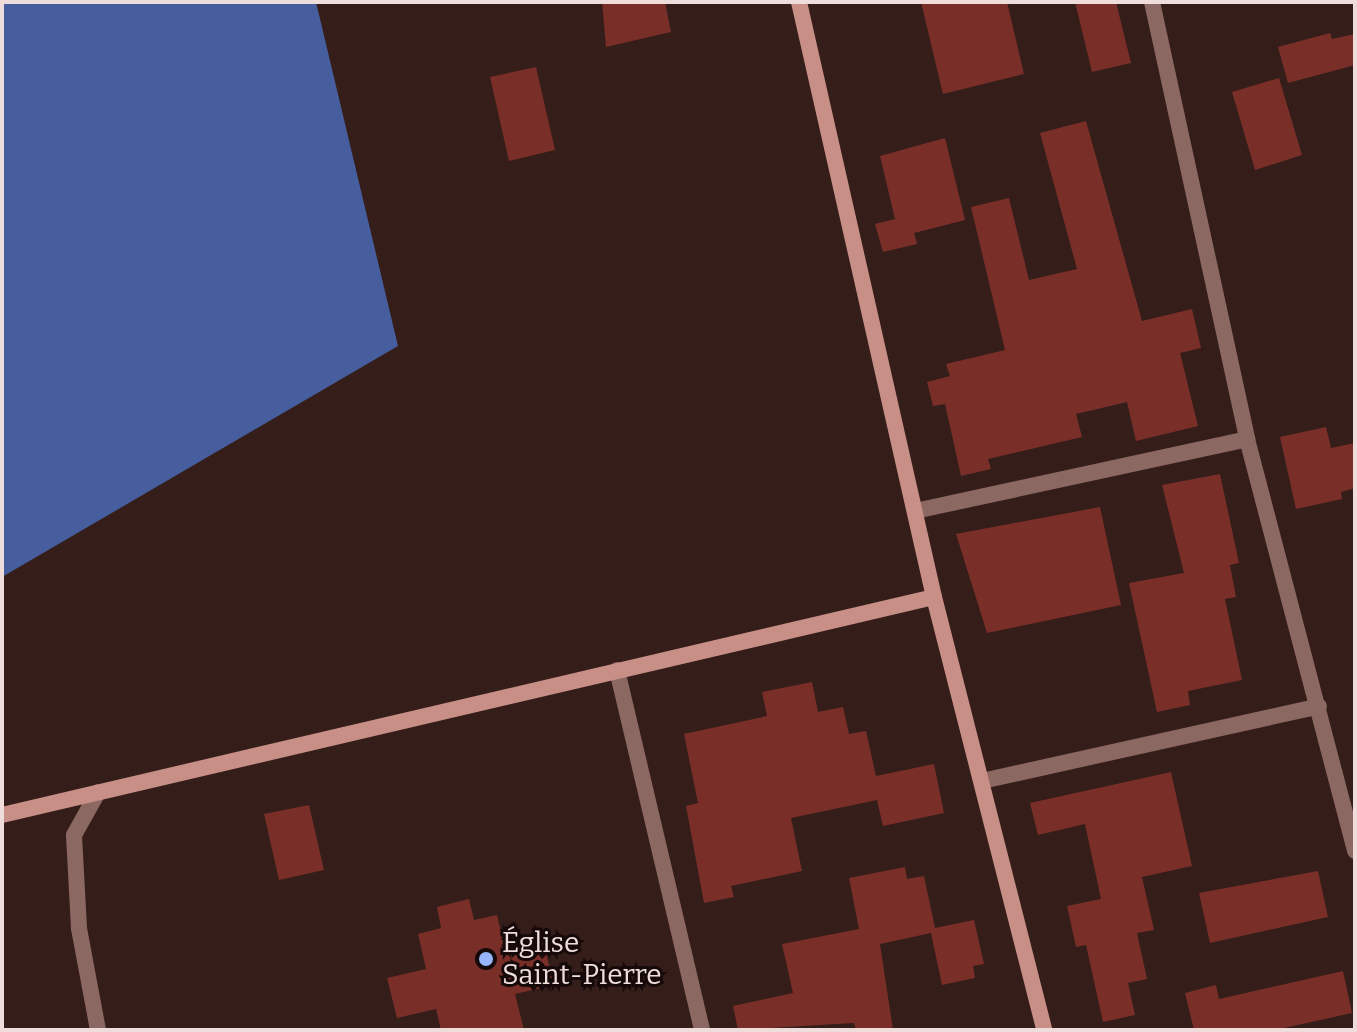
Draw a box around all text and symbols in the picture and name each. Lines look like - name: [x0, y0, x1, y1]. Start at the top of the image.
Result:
- place label: Église Saint-Pierre: [502, 926, 662, 992]
- marker: Église Saint-Pierre: [477, 950, 495, 968]

